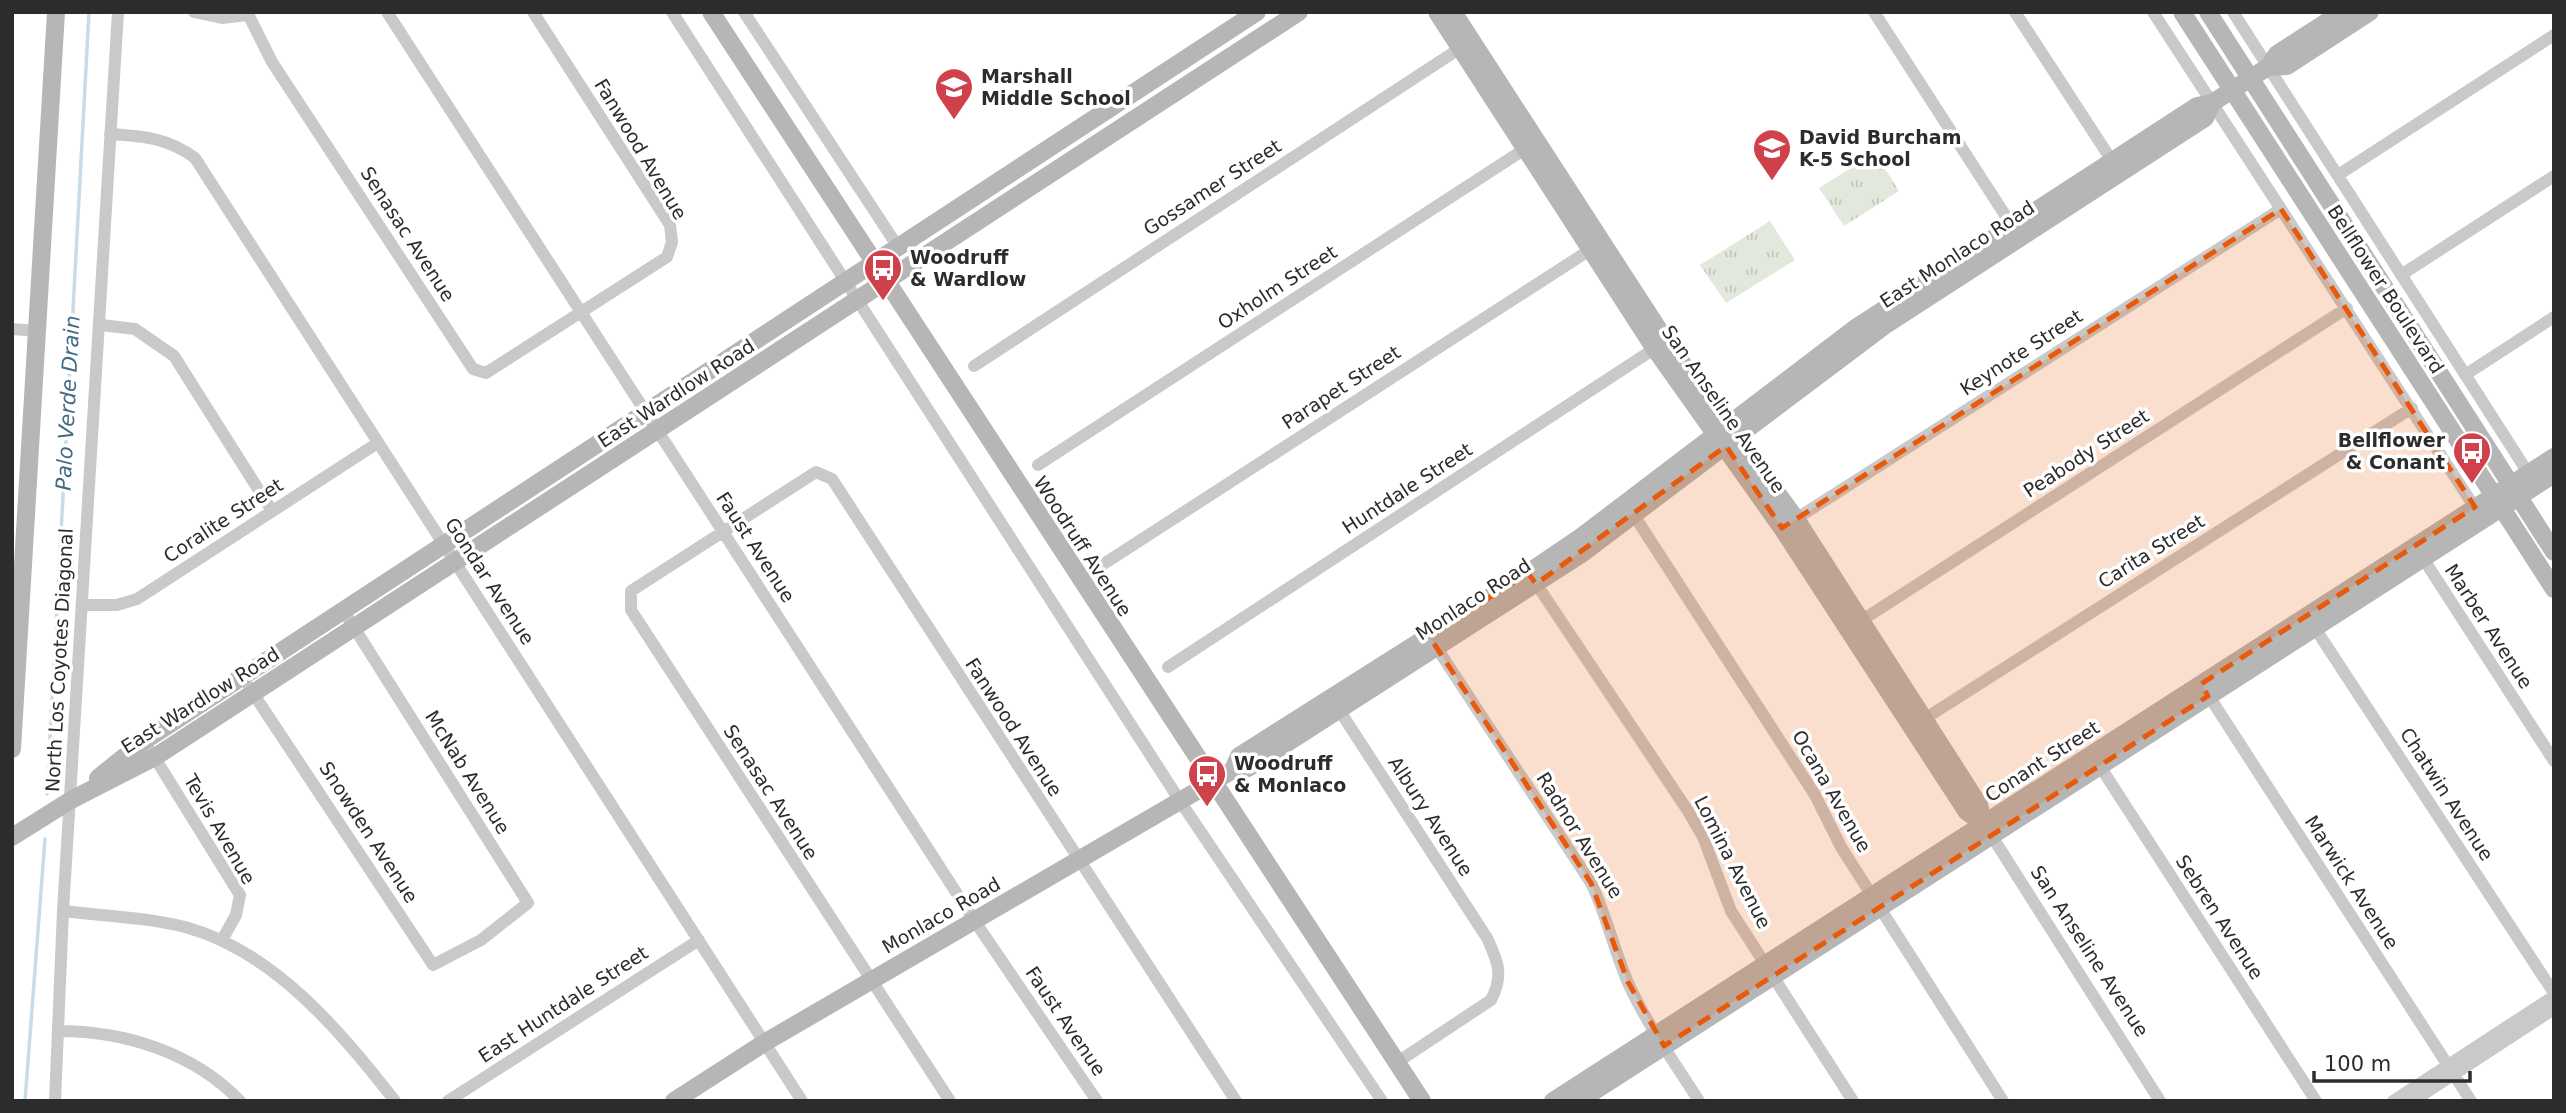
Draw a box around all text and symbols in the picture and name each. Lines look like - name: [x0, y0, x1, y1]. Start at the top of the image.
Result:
- place label: Marshall Middle School: [981, 65, 1131, 109]
- school or university icon: Marshall Middle School: [933, 66, 975, 121]
- street label: Fanwood Avenue: [590, 75, 692, 223]
- place label: David Burcham K-5 School: [1799, 126, 1962, 170]
- school or university icon: David Burcham K-5 School: [1751, 127, 1793, 182]
- street label: Gossamer Street: [1139, 134, 1285, 240]
- street label: Senasac Avenue: [356, 163, 460, 305]
- street label: East Monlaco Road: [1876, 196, 2038, 312]
- street label: Bellflower Boulevard: [2323, 201, 2449, 377]
- street label: Oxholm Street: [1213, 240, 1341, 334]
- place label: Woodruff & Wardlow: [910, 246, 1026, 290]
- bus stop icon: Woodruff & Wardlow: [862, 247, 904, 302]
- street label: Keynote Street: [1956, 304, 2086, 400]
- water label: Palo Verde Drain: [51, 315, 85, 491]
- street label: San Anseline Avenue: [1658, 321, 1790, 497]
- street label: East Wardlow Road: [594, 334, 758, 452]
- street label: Parapet Street: [1278, 341, 1404, 433]
- street label: Peabody Street: [2019, 404, 2153, 502]
- place label: Bellflower & Conant: [2338, 429, 2446, 473]
- bus stop icon: Bellflower & Conant: [2451, 430, 2493, 485]
- street label: Huntdale Street: [1338, 438, 1476, 538]
- street label: Woodruff Avenue: [1030, 472, 1136, 620]
- street label: Coralite Street: [159, 473, 287, 567]
- street label: Faust Avenue: [712, 488, 800, 606]
- street label: Carita Street: [2094, 510, 2208, 592]
- street label: Gondar Avenue: [441, 514, 539, 648]
- street label: North Los Coyotes Diagonal: [41, 528, 77, 792]
- street label: Monlaco Road: [1411, 554, 1535, 644]
- street label: Marber Avenue: [2441, 560, 2537, 692]
- street label: East Wardlow Road: [117, 642, 283, 758]
- street label: Fanwood Avenue: [961, 654, 1067, 800]
- street label: McNab Avenue: [421, 706, 515, 838]
- street label: Conant Street: [1981, 716, 2103, 806]
- street label: Senasac Avenue: [719, 721, 823, 863]
- street label: Chatwin Avenue: [2396, 723, 2498, 865]
- street label: Ocana Avenue: [1788, 726, 1876, 856]
- place label: Woodruff & Monlaco: [1234, 752, 1346, 796]
- street label: Albury Avenue: [1384, 752, 1478, 880]
- bus stop icon: Woodruff & Monlaco: [1186, 753, 1228, 808]
- street label: Snowden Avenue: [315, 757, 423, 907]
- street label: Radnor Avenue: [1532, 768, 1628, 902]
- street label: Tevis Avenue: [179, 769, 260, 888]
- street label: Lomina Avenue: [1690, 792, 1776, 932]
- street label: Marwick Avenue: [2301, 811, 2403, 953]
- street label: Sebren Avenue: [2172, 851, 2268, 983]
- street label: San Anseline Avenue: [2026, 861, 2154, 1041]
- street label: Monlaco Road: [878, 872, 1004, 958]
- street label: East Huntdale Street: [474, 941, 652, 1067]
- street label: Faust Avenue: [1021, 962, 1111, 1080]
- scale bar: [2314, 1040, 2470, 1084]
- text: 100 m: [2324, 1052, 2391, 1076]

